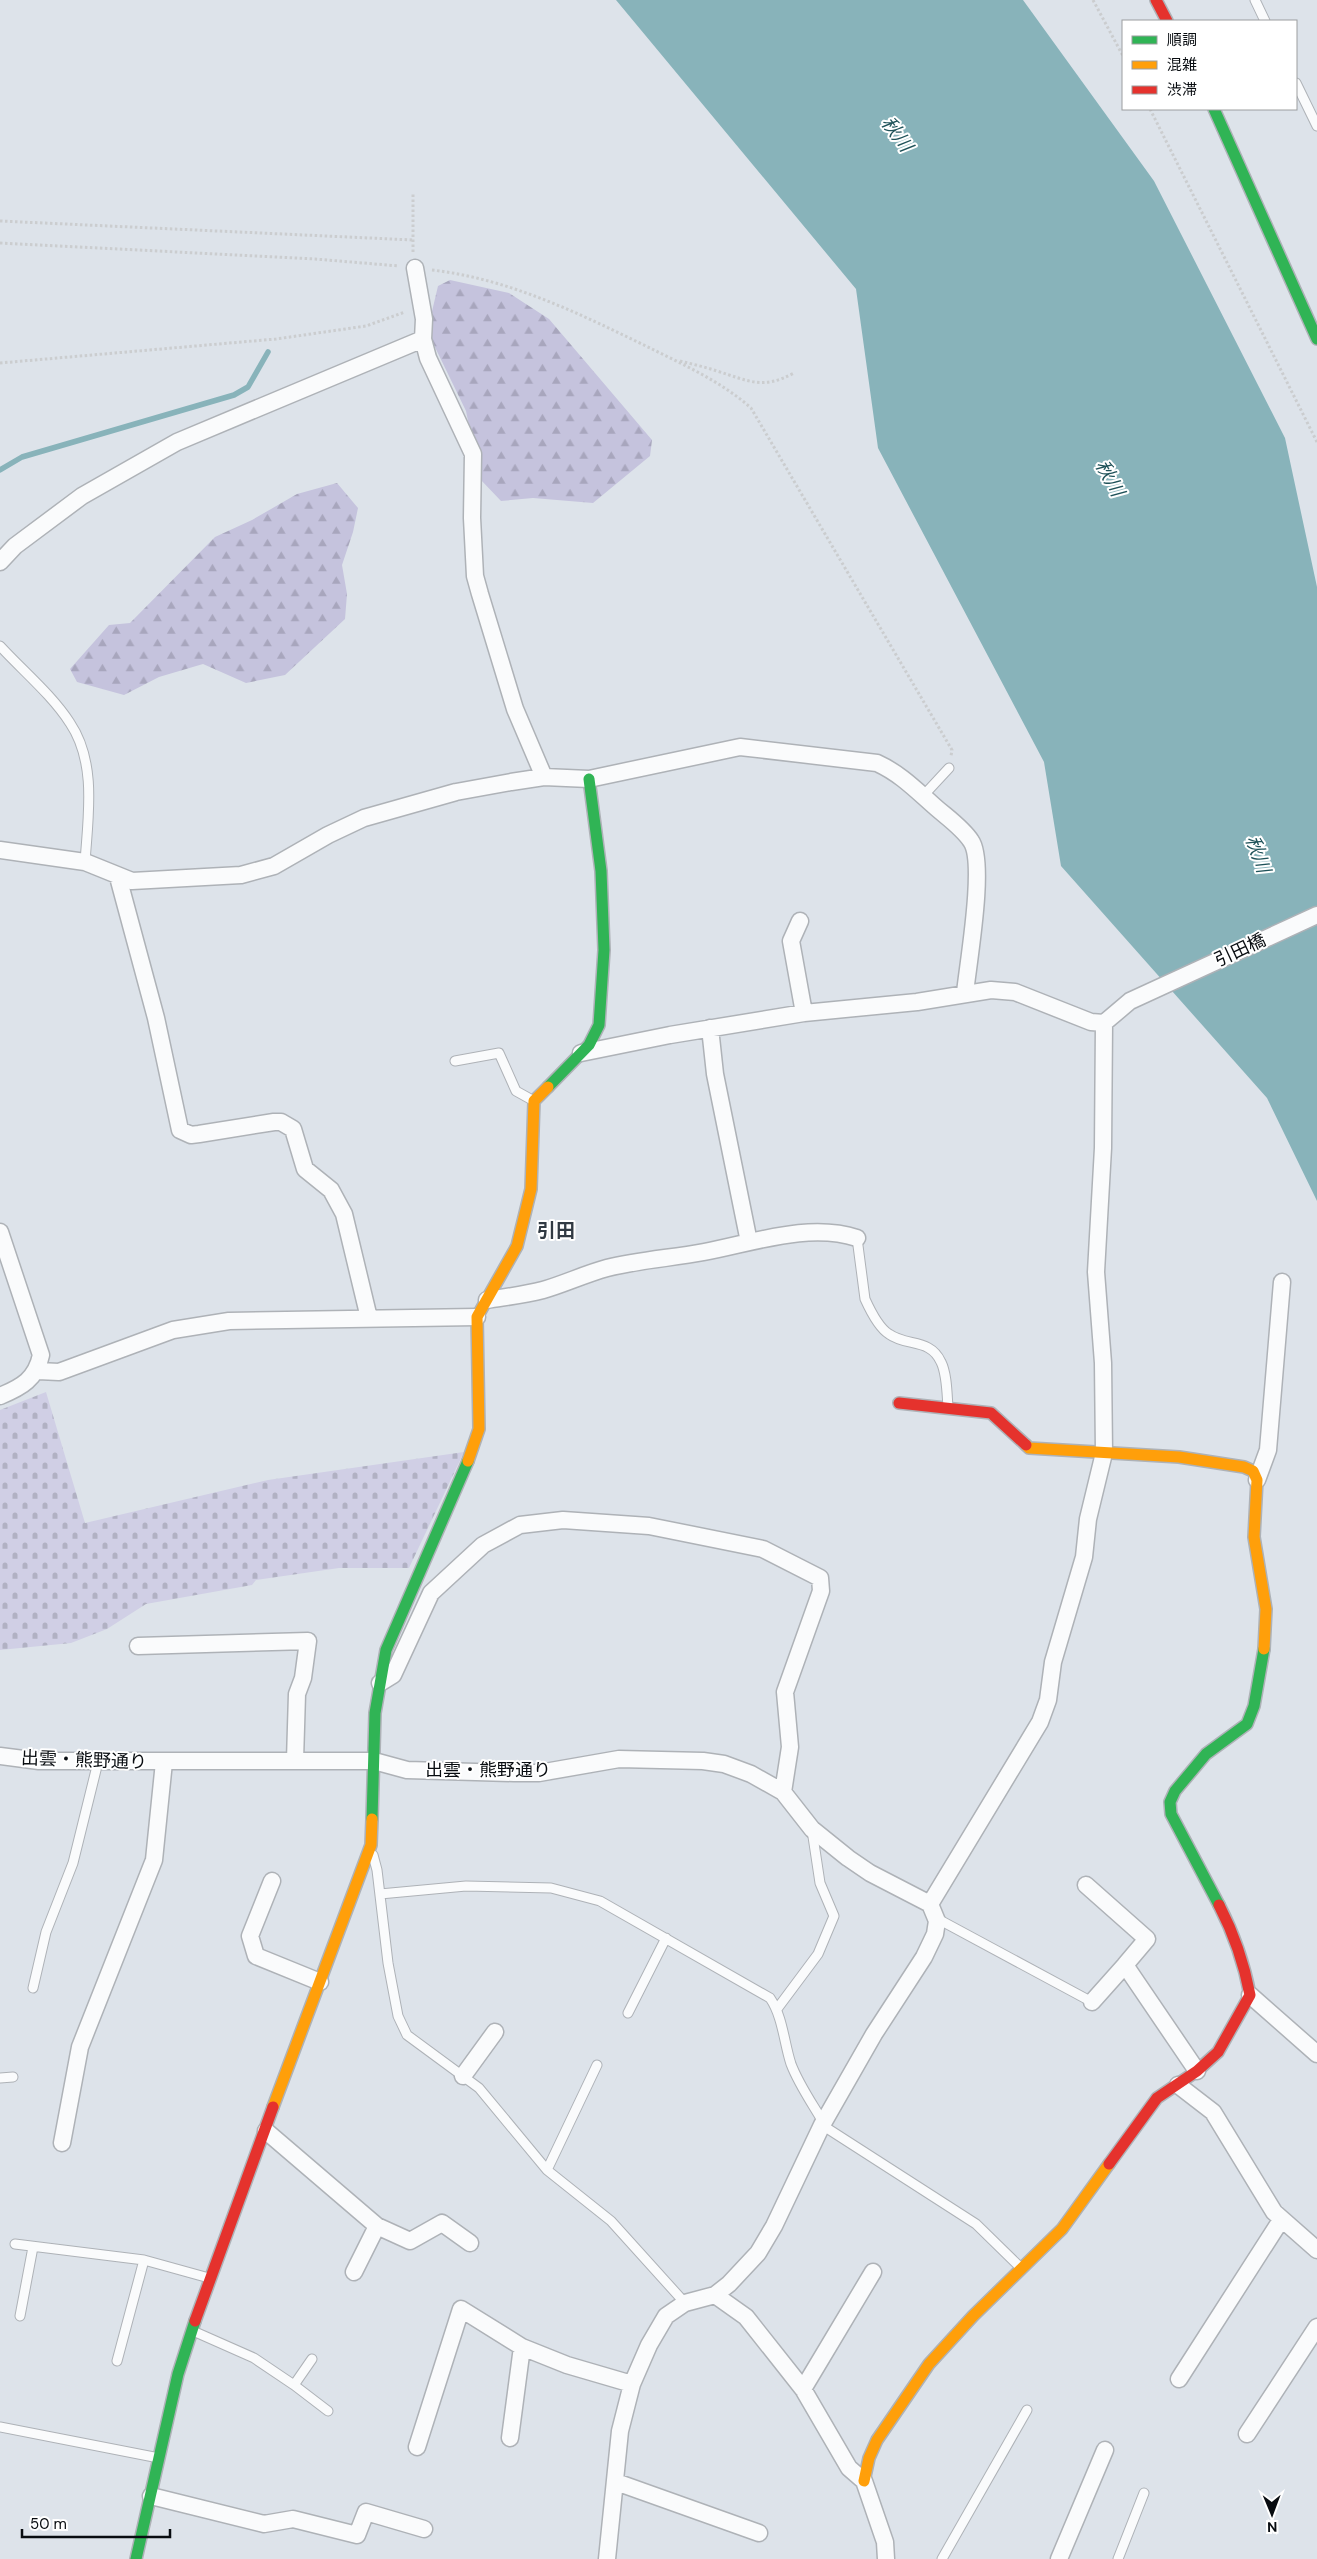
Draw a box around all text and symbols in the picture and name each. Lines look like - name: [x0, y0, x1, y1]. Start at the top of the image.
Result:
- legend: [1122, 20, 1297, 110]
- text: 順調: [1167, 30, 1197, 50]
- text: 混雑: [1167, 55, 1197, 75]
- text: 渋滞: [1167, 80, 1197, 100]
- water label: 秋川: [876, 111, 919, 158]
- water label: 秋川: [1090, 455, 1131, 502]
- water label: 秋川: [1240, 832, 1277, 878]
- street label: 引田橋: [1210, 928, 1270, 972]
- district label: 引田: [537, 1218, 575, 1243]
- street label: 出雲・熊野通り: [21, 1746, 147, 1774]
- street label: 出雲・熊野通り: [425, 1758, 551, 1782]
- north arrow: [1247, 2489, 1297, 2539]
- scale bar: [22, 2506, 170, 2538]
- text: 50 m: [30, 2514, 67, 2534]
- text: N: [1267, 2518, 1277, 2536]

